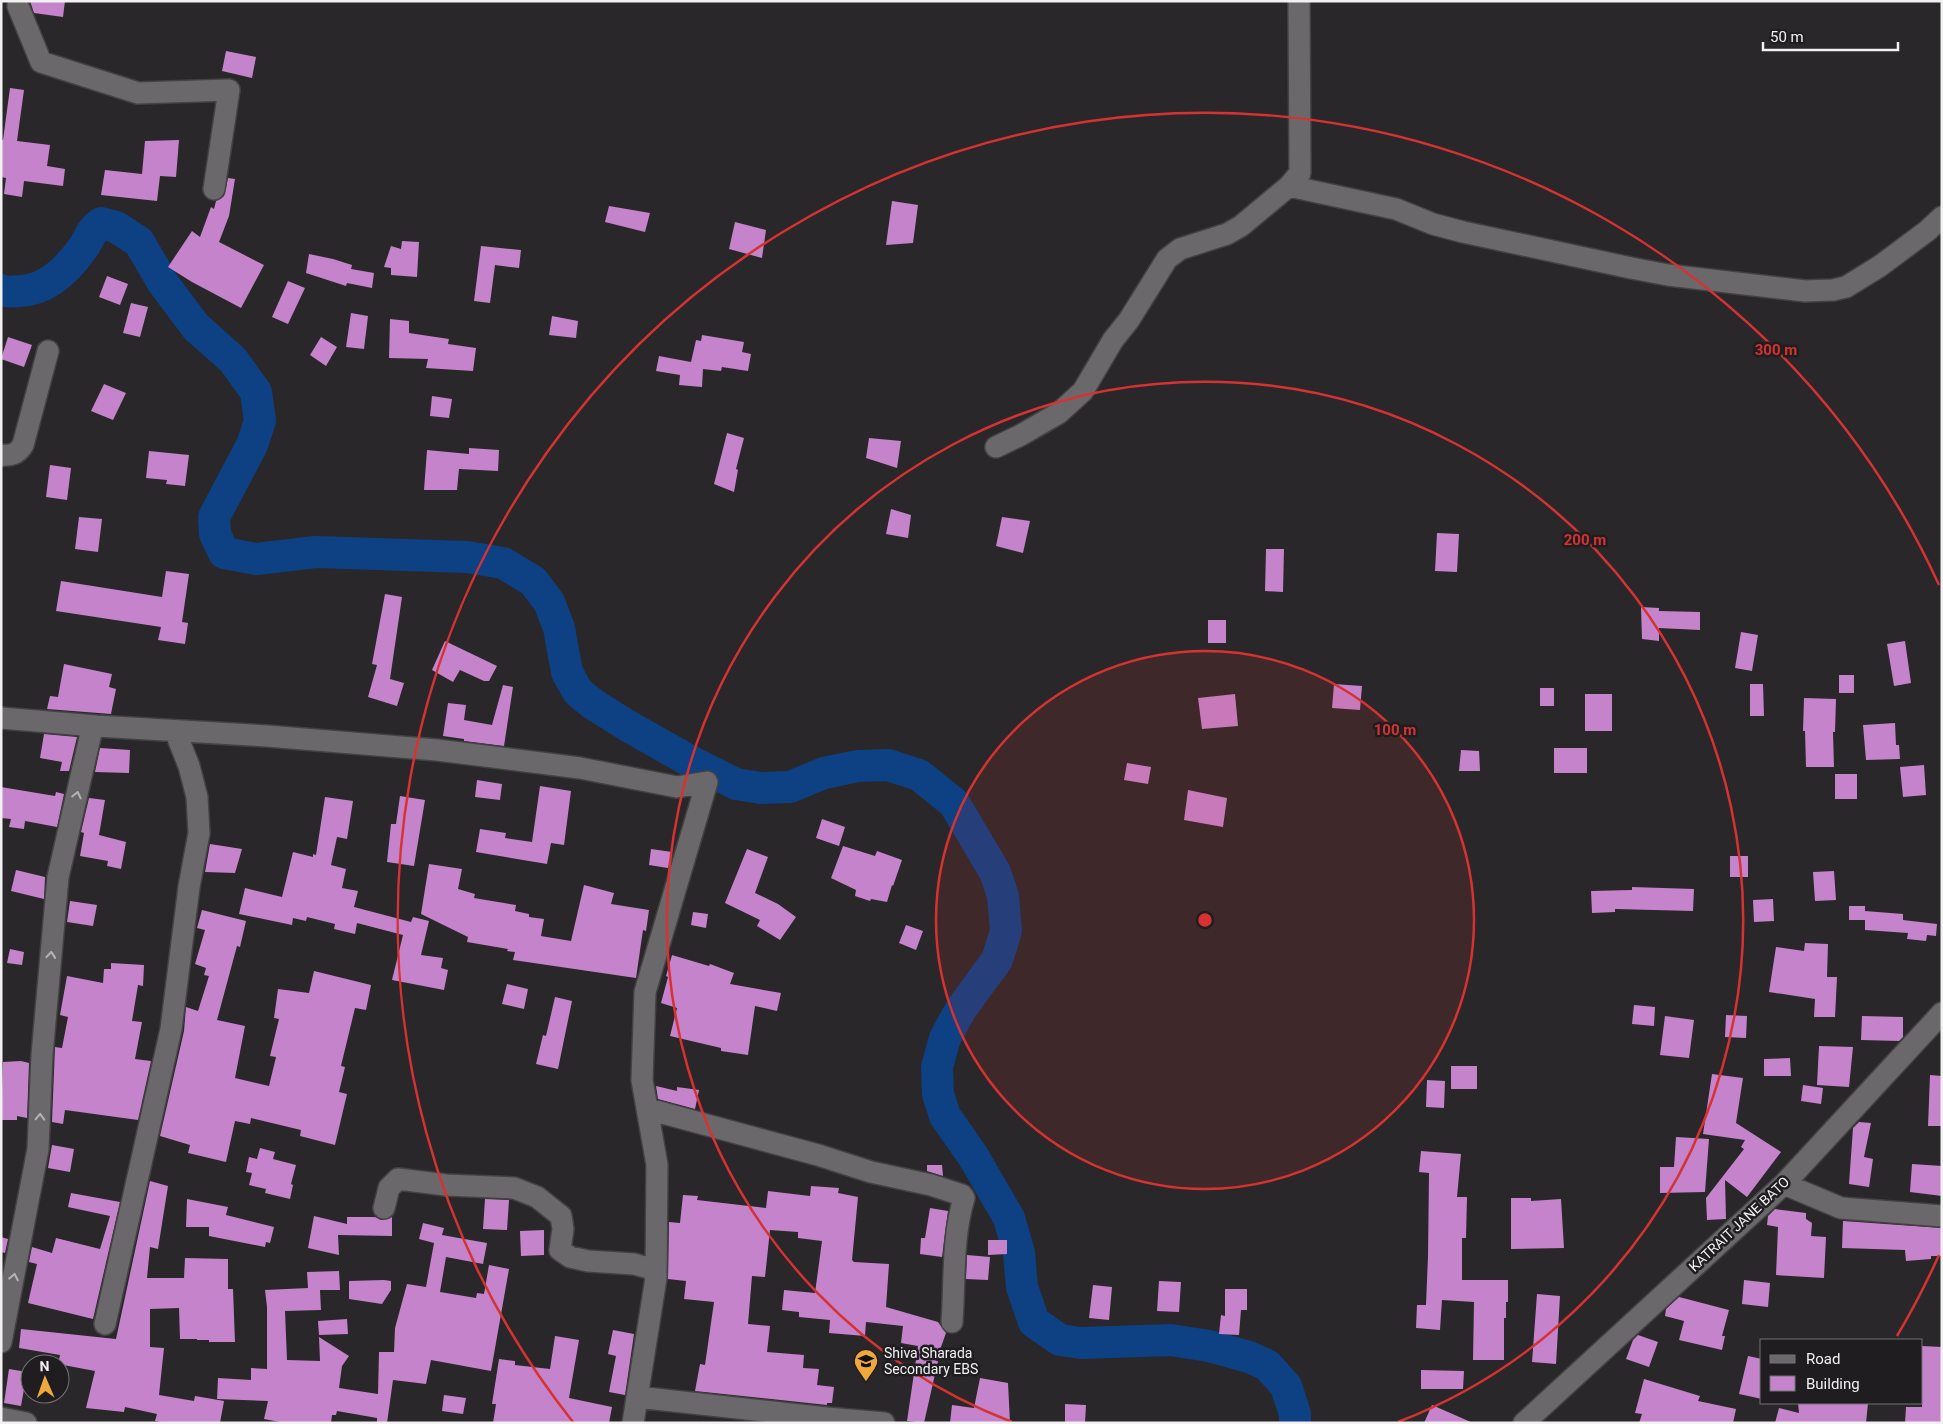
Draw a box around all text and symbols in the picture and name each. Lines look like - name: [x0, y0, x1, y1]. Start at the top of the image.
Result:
- scale bar: [1763, 20, 1898, 52]
- text: 50 m: [1770, 28, 1804, 46]
- text: 300 m: [1755, 341, 1797, 359]
- text: 200 m: [1564, 531, 1606, 549]
- text: 100 m: [1374, 721, 1416, 739]
- one-way arrow: [71, 790, 82, 799]
- centre of rings: [1196, 911, 1214, 929]
- one-way arrow: [45, 950, 56, 958]
- one-way arrow: [34, 1112, 45, 1120]
- street label: KATRAIT JANE BATO: [1686, 1173, 1792, 1275]
- one-way arrow: [8, 1272, 18, 1281]
- legend: [1760, 1339, 1923, 1404]
- place label: Shiva Sharada Secondary EBS: [884, 1345, 978, 1377]
- school or university icon: Shiva Sharada Secondary EBS: [853, 1348, 879, 1382]
- text: Road: [1806, 1350, 1840, 1368]
- north arrow: [20, 1354, 70, 1404]
- text: N: [39, 1358, 50, 1374]
- text: Building: [1806, 1375, 1860, 1393]

